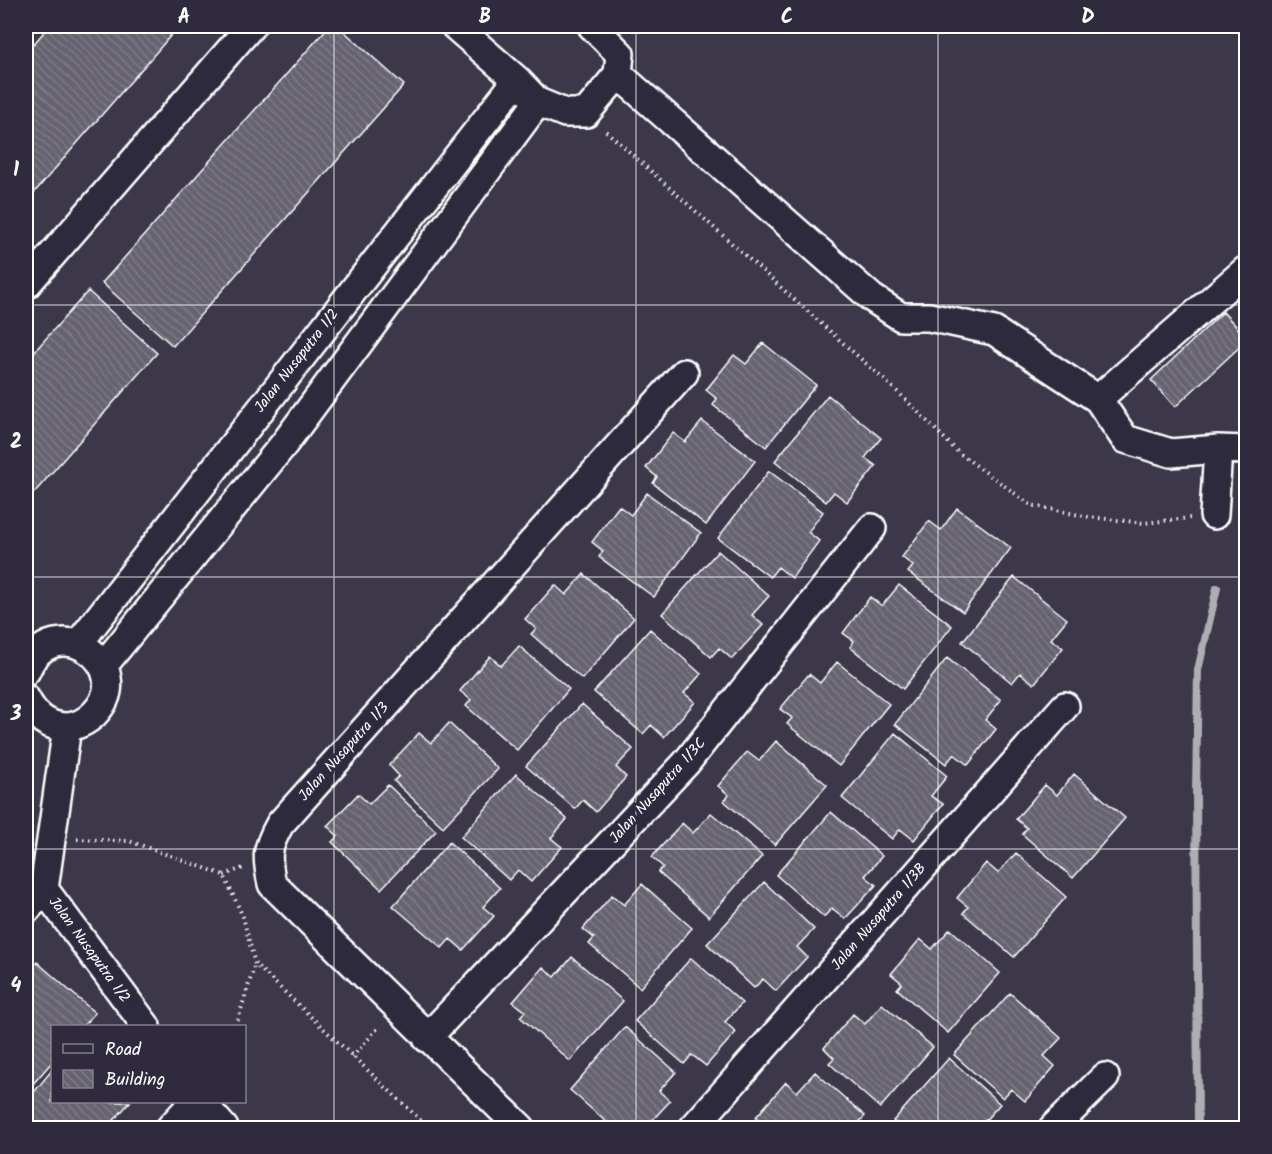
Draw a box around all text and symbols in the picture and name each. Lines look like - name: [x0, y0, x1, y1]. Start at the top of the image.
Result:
- text: A: [178, 2, 190, 34]
- text: B: [479, 2, 491, 34]
- text: C: [781, 2, 793, 34]
- text: D: [1081, 2, 1095, 34]
- text: 1: [13, 155, 19, 187]
- street label: Jalan Nusaputra 1/2: [249, 304, 345, 418]
- text: 2: [10, 427, 22, 459]
- street label: Jalan Nusaputra 1/3: [293, 697, 395, 807]
- text: 3: [10, 699, 22, 731]
- street label: Jalan Nusaputra 1/3C: [604, 733, 712, 849]
- street label: Jalan Nusaputra 1/3B: [825, 858, 933, 976]
- street label: Jalan Nusaputra 1/2: [42, 892, 136, 1008]
- text: 4: [11, 971, 22, 1003]
- legend: [51, 1025, 246, 1103]
- text: Road: [105, 1036, 142, 1065]
- text: Building: [105, 1066, 165, 1095]

